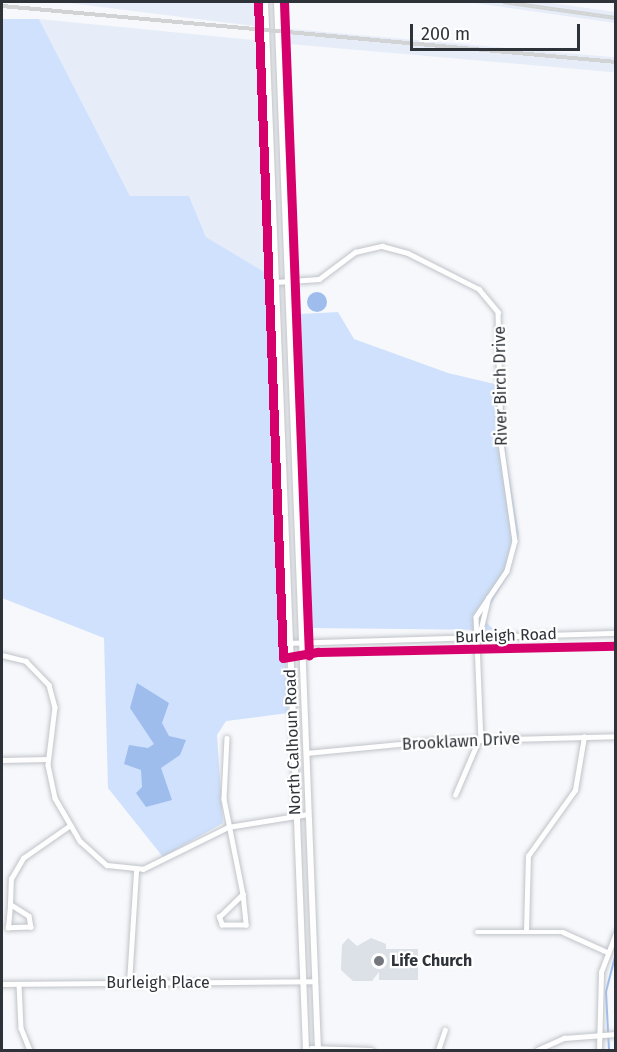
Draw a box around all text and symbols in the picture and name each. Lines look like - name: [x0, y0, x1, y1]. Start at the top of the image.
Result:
- scale bar: [413, 12, 582, 50]
- text: 200 m: [421, 23, 470, 45]
- street label: River Birch Drive: [490, 326, 512, 446]
- street label: Burleigh Road: [455, 625, 557, 647]
- street label: North Calhoun Road: [281, 669, 305, 815]
- street label: Brooklawn Drive: [402, 729, 520, 755]
- place label: Life Church: [391, 951, 472, 971]
- marker: Life Church: [372, 954, 386, 968]
- street label: Burleigh Place: [106, 973, 210, 993]

